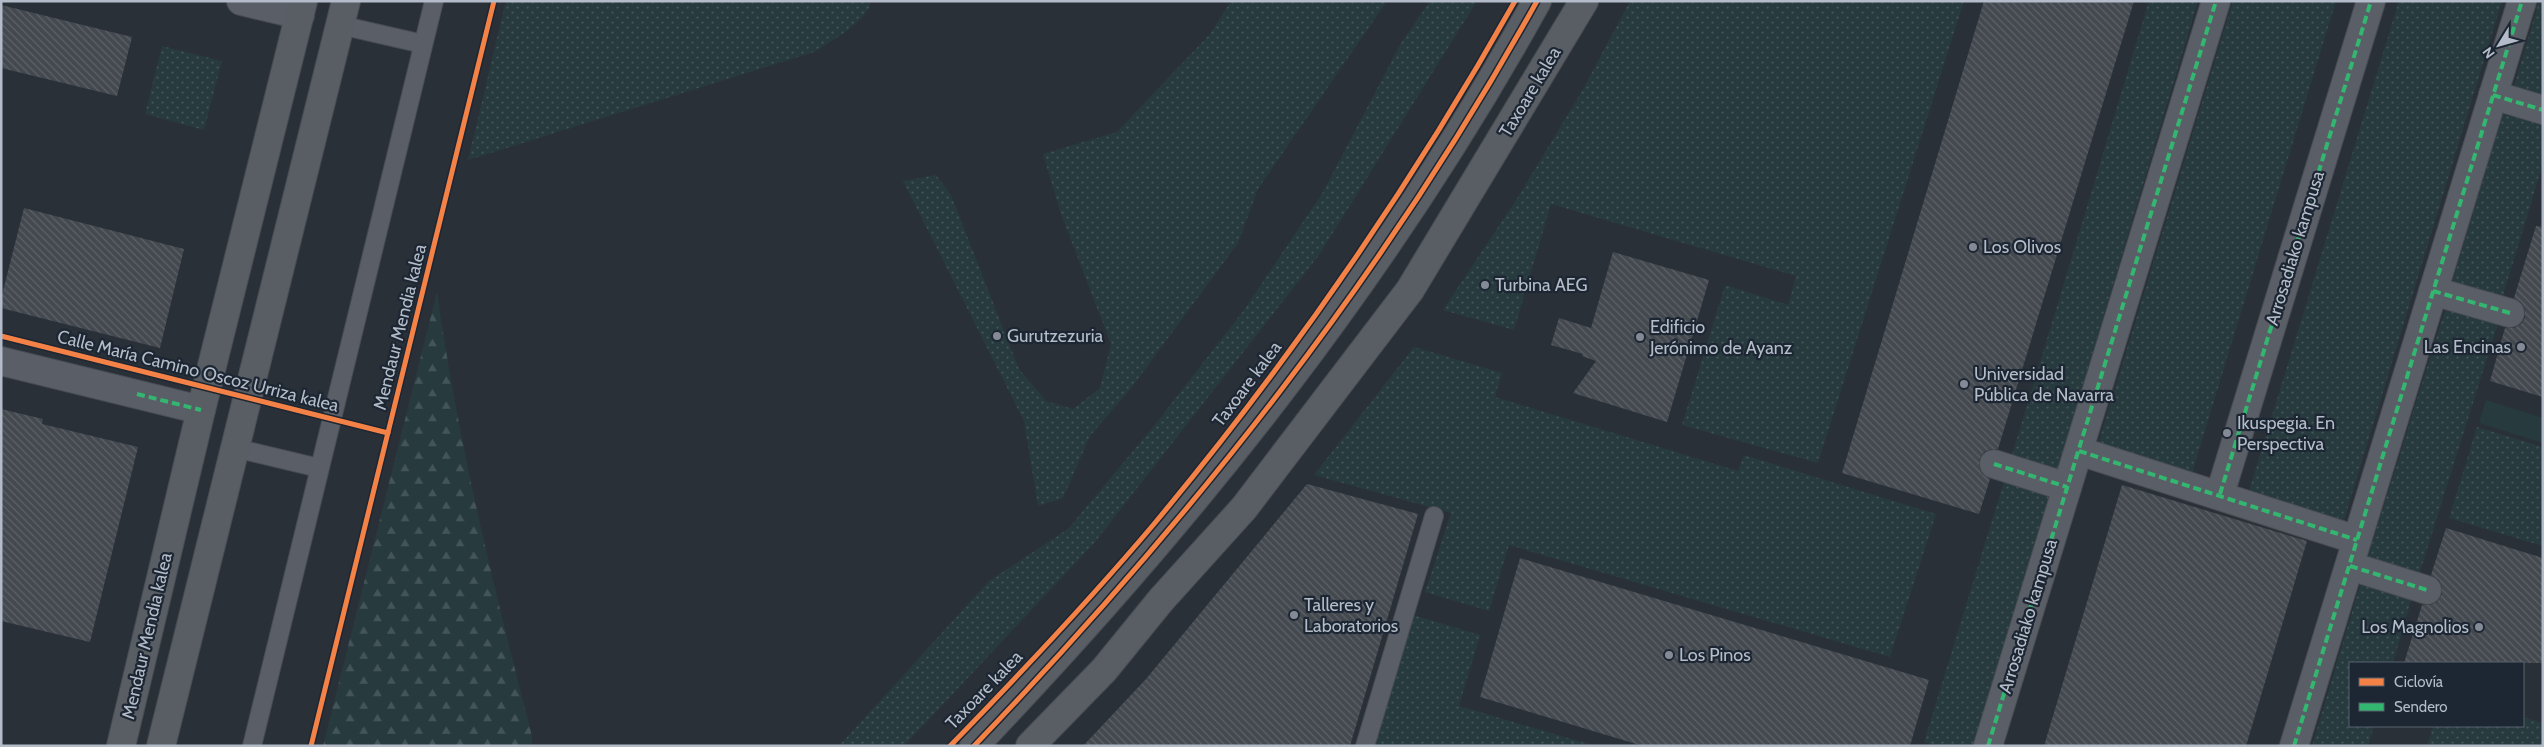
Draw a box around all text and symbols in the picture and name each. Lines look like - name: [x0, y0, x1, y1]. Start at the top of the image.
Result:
- north arrow: [2474, 20, 2524, 70]
- street label: Taxoare kalea: [1495, 43, 1566, 141]
- text: N: [2478, 43, 2499, 62]
- street label: Arrosadiako kampusa: [2261, 168, 2329, 328]
- place label: Los Olivos: [1983, 236, 2061, 258]
- street label: Mendaur Mendia kalea: [369, 241, 431, 412]
- marker: Los Olivos: [1967, 241, 1979, 253]
- place label: Turbina AEG: [1495, 274, 1588, 296]
- marker: Turbina AEG: [1479, 279, 1491, 291]
- place label: Edificio Jerónimo de Ayanz: [1649, 316, 1793, 359]
- street label: Calle María Camino Oscoz Urriza kalea: [55, 325, 341, 417]
- place label: Gurutzezuria: [1007, 325, 1103, 347]
- marker: Gurutzezuria: [991, 330, 1003, 342]
- marker: Edificio Jerónimo de Ayanz: [1634, 331, 1646, 343]
- place label: Las Encinas: [2424, 336, 2511, 358]
- street label: Taxoare kalea: [1208, 337, 1286, 431]
- marker: Las Encinas: [2515, 341, 2527, 353]
- place label: Universidad Pública de Navarra: [1974, 363, 2114, 406]
- marker: Universidad Pública de Navarra: [1958, 378, 1970, 390]
- place label: Ikuspegia. En Perspectiva: [2237, 412, 2335, 455]
- marker: Ikuspegia. En Perspectiva: [2221, 427, 2233, 439]
- street label: Arrosadiako kampusa: [1994, 536, 2062, 696]
- street label: Mendaur Mendia kalea: [117, 550, 177, 721]
- place label: Talleres y Laboratorios: [1304, 594, 1398, 637]
- marker: Talleres y Laboratorios: [1288, 609, 1300, 621]
- place label: Los Magnolios: [2361, 616, 2469, 638]
- marker: Los Magnolios: [2473, 621, 2485, 633]
- place label: Los Pinos: [1679, 644, 1751, 666]
- street label: Taxoare kalea: [941, 646, 1027, 734]
- marker: Los Pinos: [1663, 649, 1675, 661]
- legend: [2349, 662, 2524, 727]
- text: Ciclovía: [2394, 673, 2444, 691]
- text: Sendero: [2394, 698, 2448, 716]

